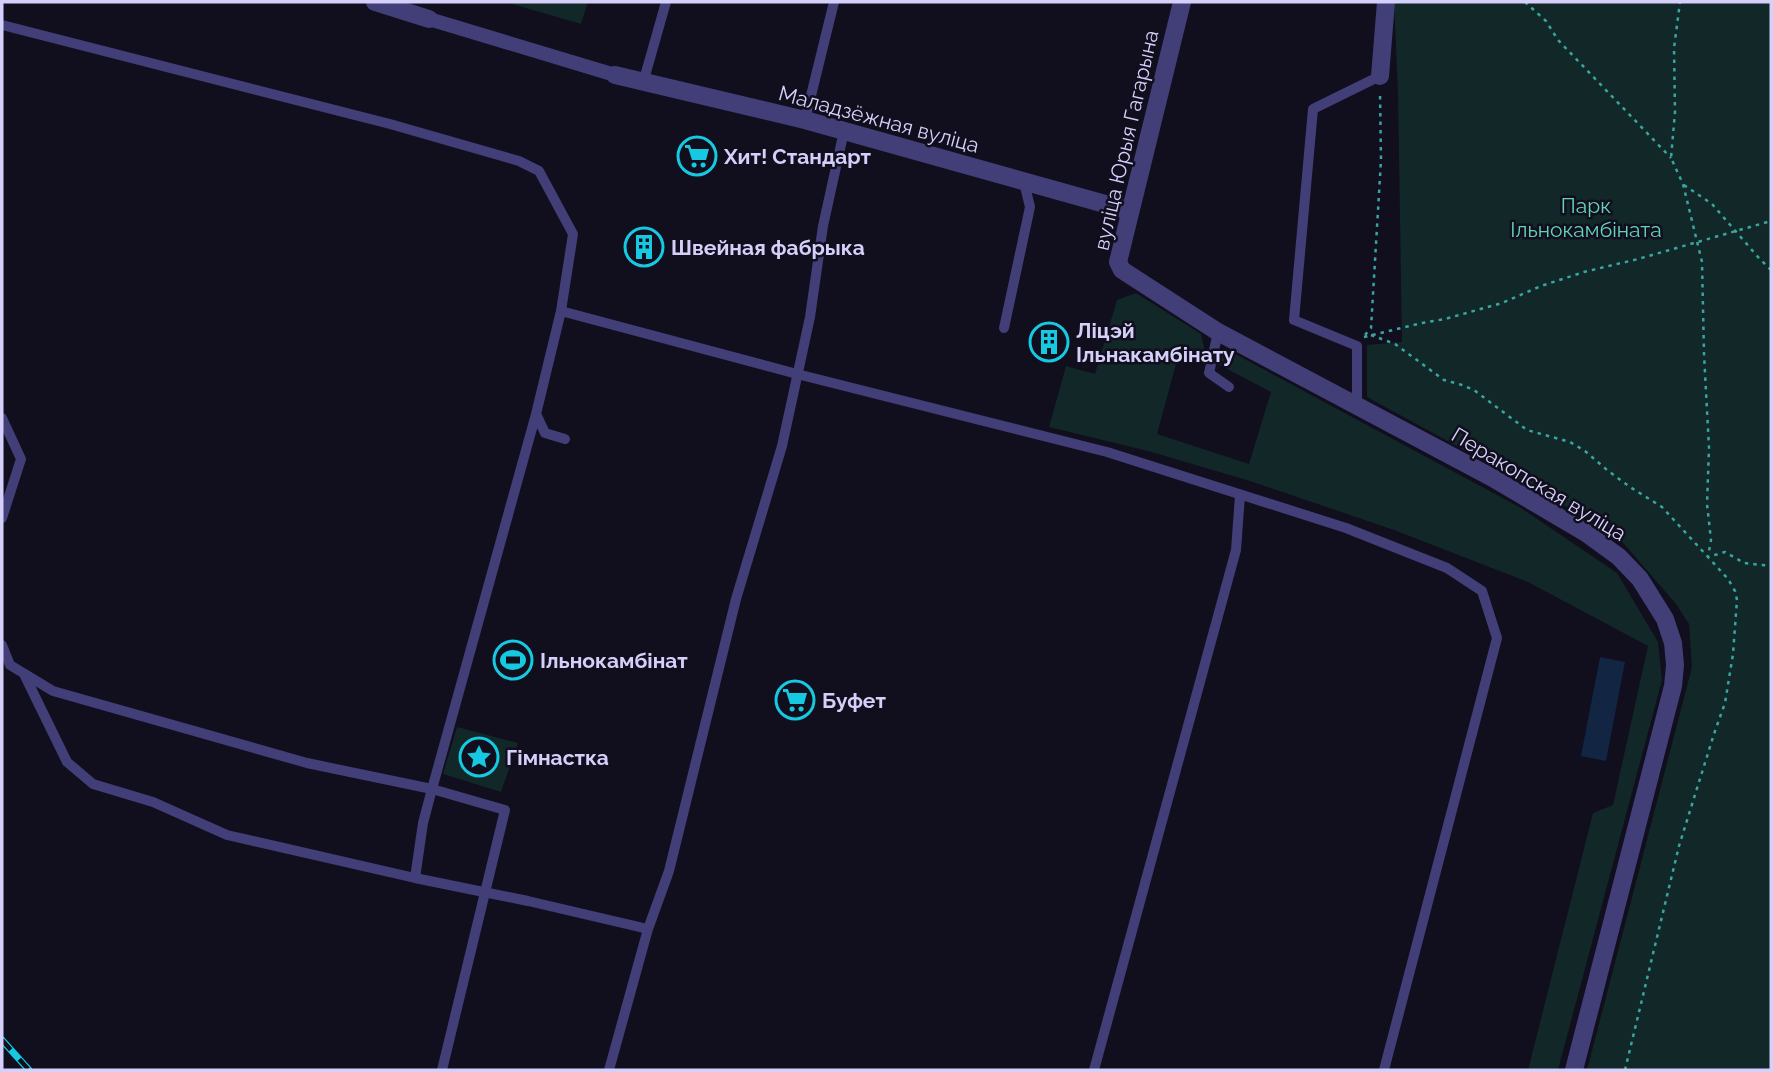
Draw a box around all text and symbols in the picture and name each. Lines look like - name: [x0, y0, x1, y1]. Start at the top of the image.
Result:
- street label: вуліца Юрыя Гагарына: [1088, 27, 1164, 253]
- street label: Маладзёжная вуліца: [776, 80, 982, 158]
- supermarket icon: Хит! Стандарт: [676, 135, 718, 177]
- place label: Хит! Стандарт: [723, 144, 872, 169]
- park label: Парк Ільнокамбіната: [1510, 193, 1662, 242]
- building icon: Швейная фабрыка: [623, 226, 665, 268]
- place label: Швейная фабрыка: [671, 235, 865, 260]
- place label: Ліцэй Ільнакамбінату: [1076, 318, 1235, 367]
- building icon: Ліцэй Ільнакамбінату: [1028, 321, 1070, 363]
- street label: Перакопская вуліца: [1447, 422, 1631, 546]
- sports icon: Ільнокамбінат: [492, 639, 534, 681]
- place label: Ільнокамбінат: [540, 648, 688, 673]
- supermarket icon: Буфет: [774, 679, 816, 721]
- place label: Буфет: [822, 688, 886, 713]
- place icon: Гімнастка: [458, 736, 500, 778]
- place label: Гімнастка: [506, 745, 609, 770]

